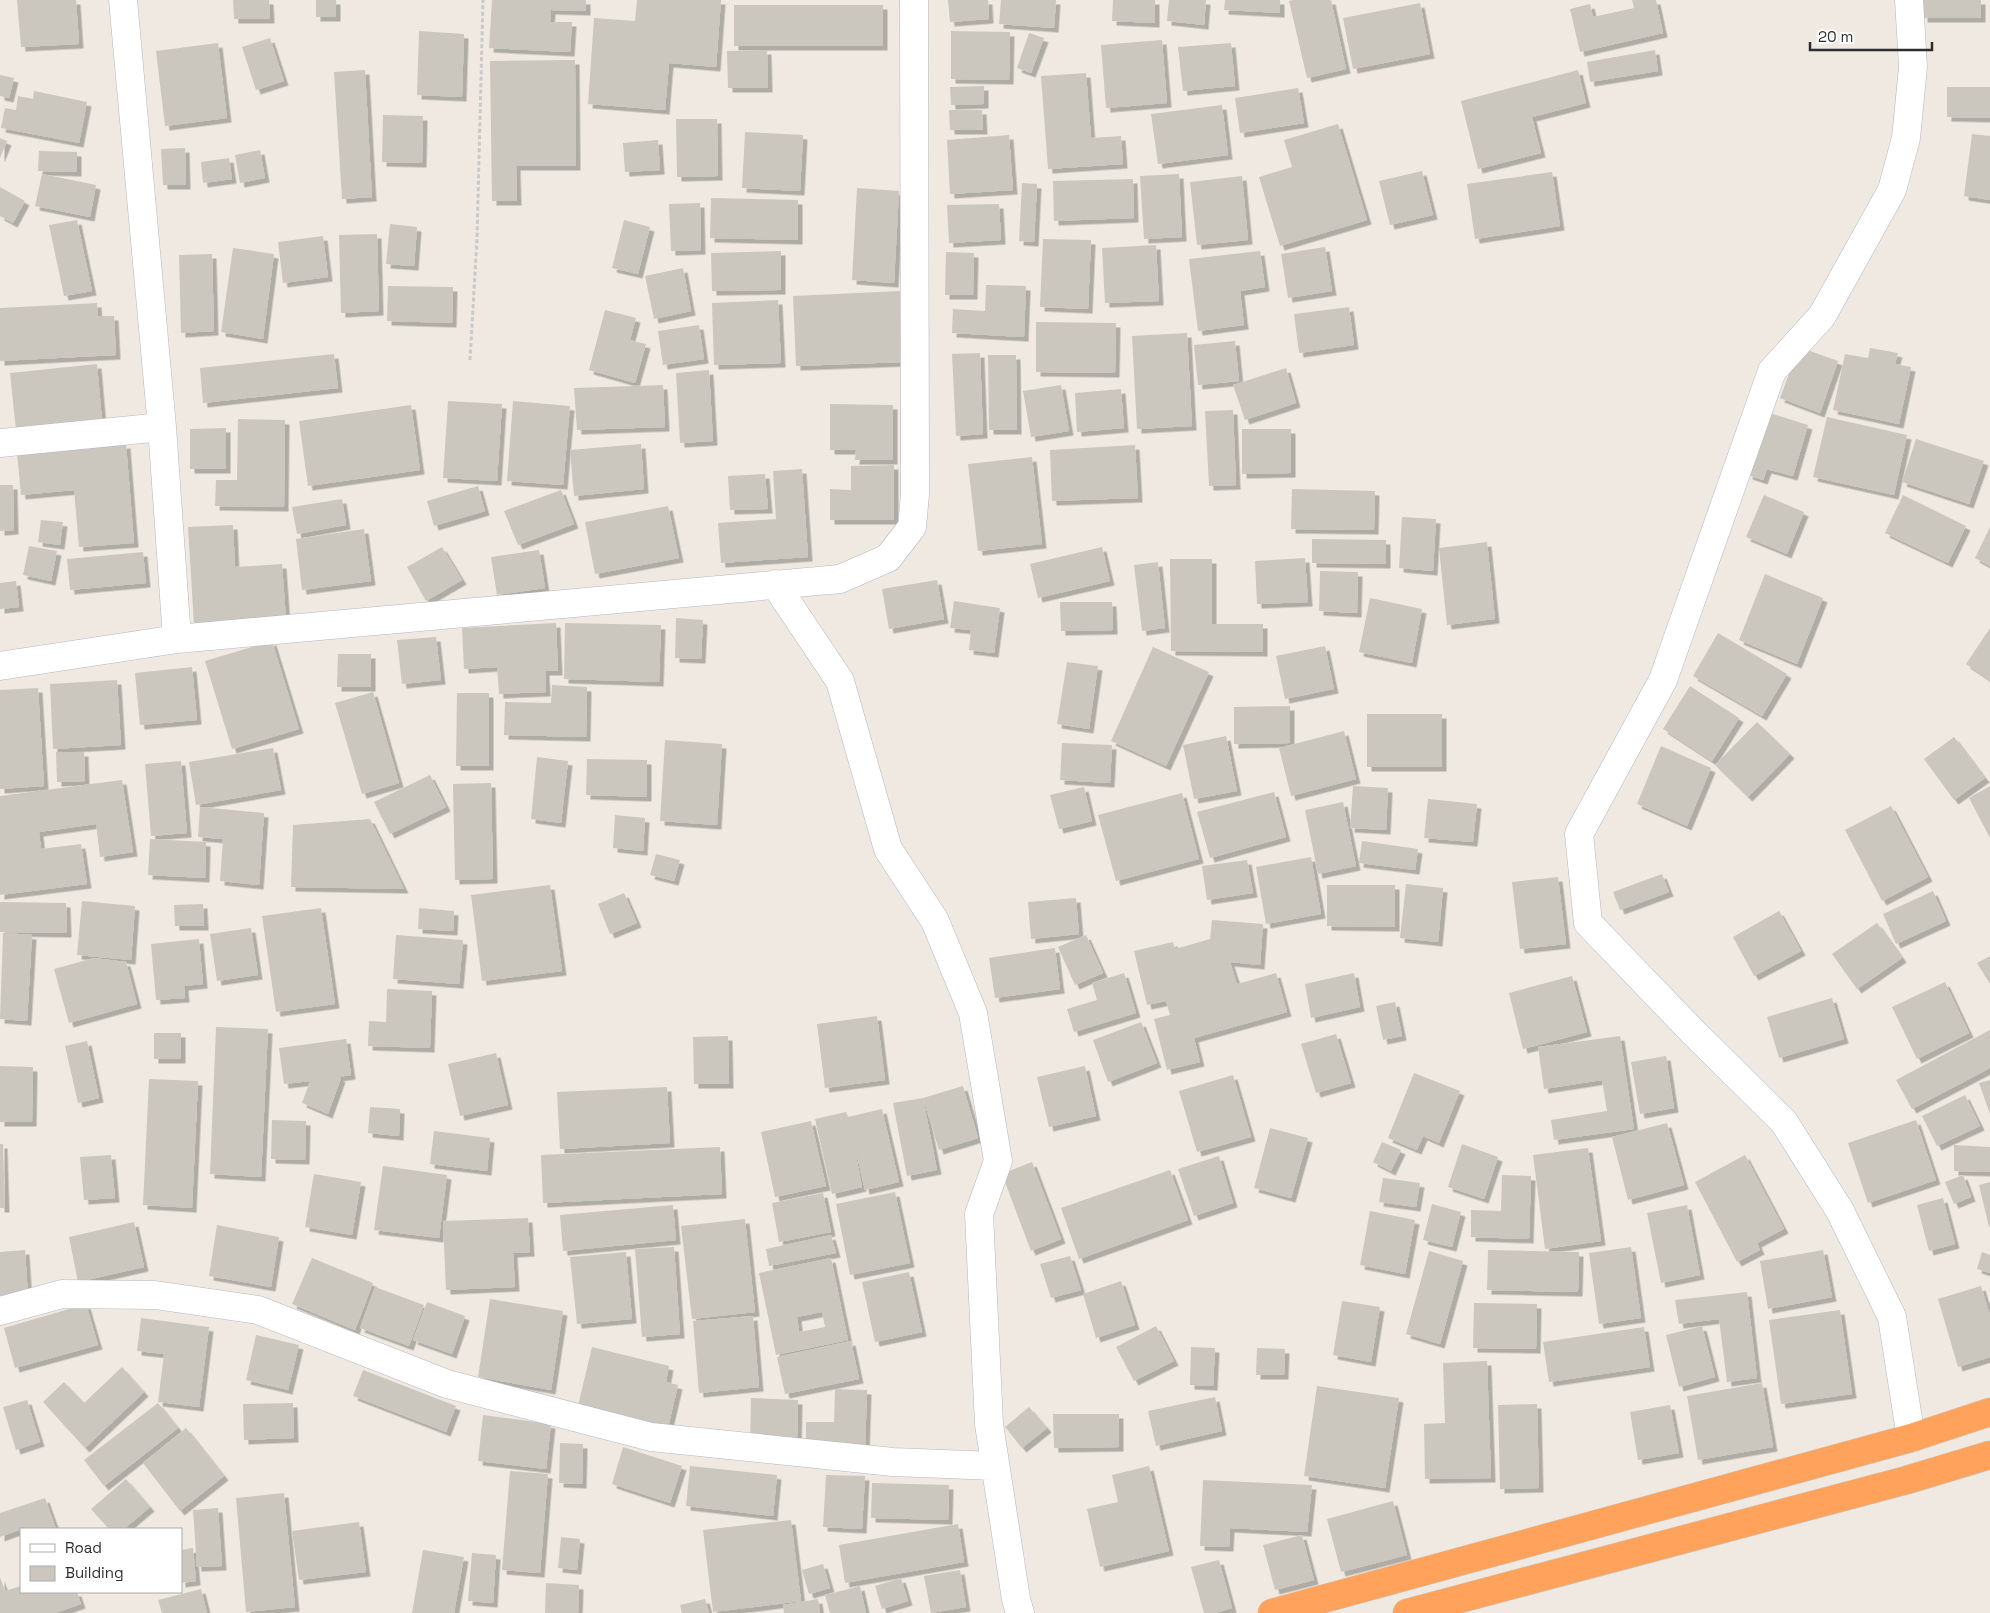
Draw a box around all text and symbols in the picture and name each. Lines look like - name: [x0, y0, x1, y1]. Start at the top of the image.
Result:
- scale bar: [1810, 20, 1932, 52]
- text: 20 m: [1818, 27, 1853, 46]
- legend: [20, 1528, 182, 1593]
- text: Road: [65, 1538, 102, 1557]
- text: Building: [65, 1563, 124, 1582]

